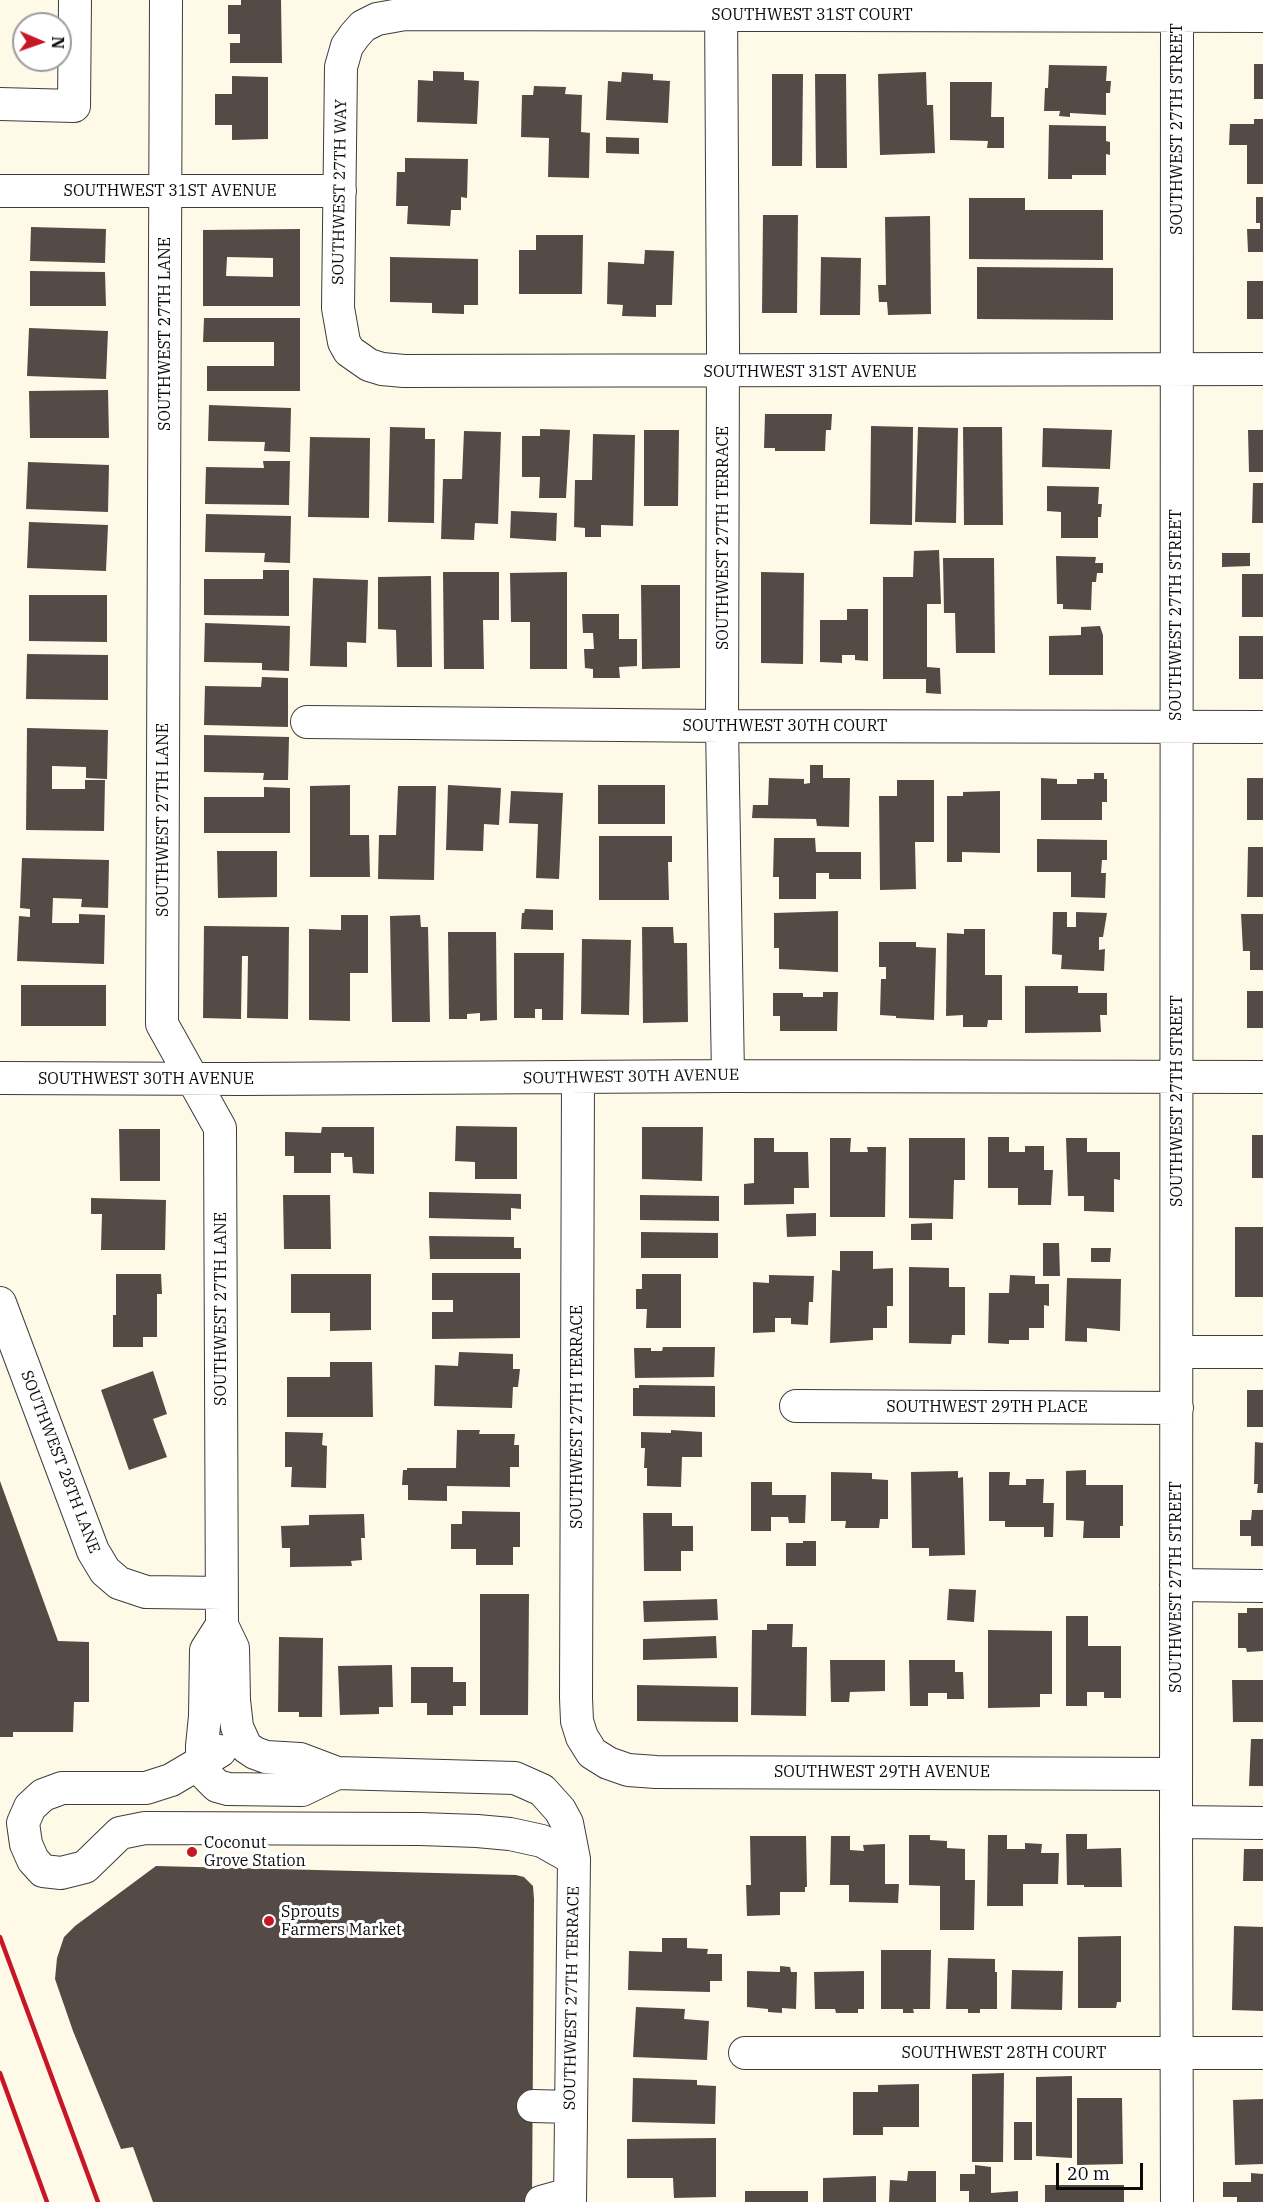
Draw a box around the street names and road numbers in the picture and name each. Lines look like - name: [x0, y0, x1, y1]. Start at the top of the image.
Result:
- street label: SOUTHWEST 31ST COURT: [711, 5, 913, 25]
- street label: SOUTHWEST 27TH STREET: [1167, 23, 1187, 235]
- street label: SOUTHWEST 27TH WAY: [329, 99, 351, 285]
- street label: SOUTHWEST 31ST AVENUE: [64, 181, 276, 201]
- street label: SOUTHWEST 27TH LANE: [155, 237, 175, 431]
- street label: SOUTHWEST 31ST AVENUE: [704, 362, 916, 382]
- street label: SOUTHWEST 27TH TERRACE: [713, 426, 733, 650]
- street label: SOUTHWEST 27TH STREET: [1166, 509, 1186, 721]
- street label: SOUTHWEST 30TH COURT: [683, 716, 887, 736]
- street label: SOUTHWEST 27TH LANE: [153, 723, 173, 917]
- street label: SOUTHWEST 27TH STREET: [1167, 995, 1187, 1207]
- street label: SOUTHWEST 30TH AVENUE: [523, 1066, 739, 1088]
- street label: SOUTHWEST 30TH AVENUE: [38, 1069, 254, 1089]
- street label: SOUTHWEST 27TH LANE: [211, 1212, 231, 1406]
- street label: SOUTHWEST 27TH TERRACE: [567, 1305, 587, 1529]
- street label: SOUTHWEST 28TH LANE: [16, 1368, 104, 1556]
- street label: SOUTHWEST 29TH PLACE: [886, 1397, 1088, 1417]
- street label: SOUTHWEST 27TH STREET: [1166, 1481, 1186, 1693]
- street label: SOUTHWEST 29TH AVENUE: [774, 1762, 990, 1782]
- street label: SOUTHWEST 27TH TERRACE: [560, 1886, 584, 2110]
- street label: SOUTHWEST 28TH COURT: [902, 2043, 1106, 2063]

